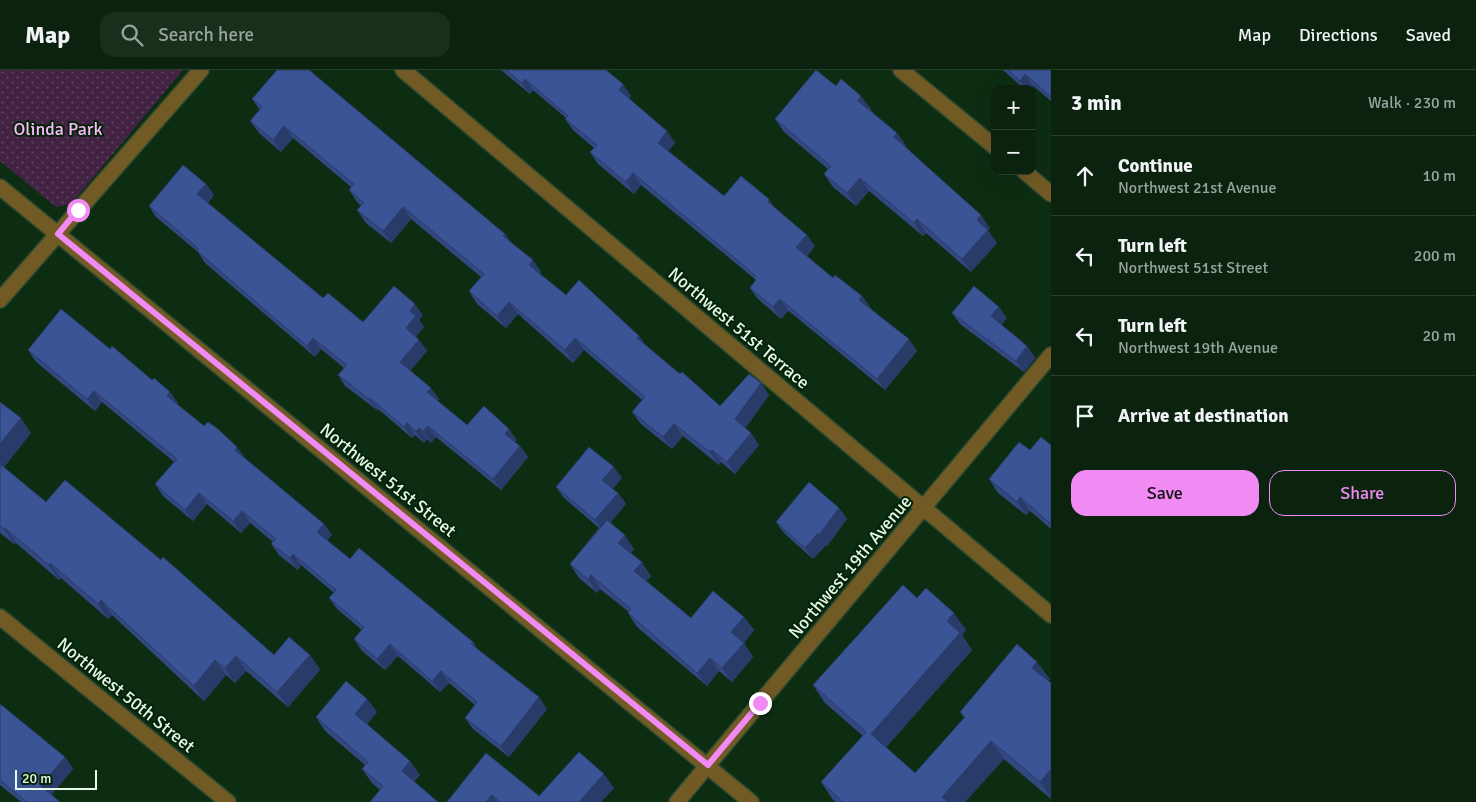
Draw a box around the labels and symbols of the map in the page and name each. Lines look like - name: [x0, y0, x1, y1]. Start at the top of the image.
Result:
- park label: Olinda Park: [14, 118, 102, 140]
- route start: [67, 199, 90, 222]
- street label: Northwest 51st Terrace: [664, 262, 814, 394]
- street label: Northwest 51st Street: [315, 418, 461, 542]
- street label: Northwest 19th Avenue: [784, 491, 916, 643]
- street label: Northwest 50th Street: [53, 633, 199, 757]
- route end: [749, 692, 772, 715]
- scale bar: [15, 767, 98, 790]

